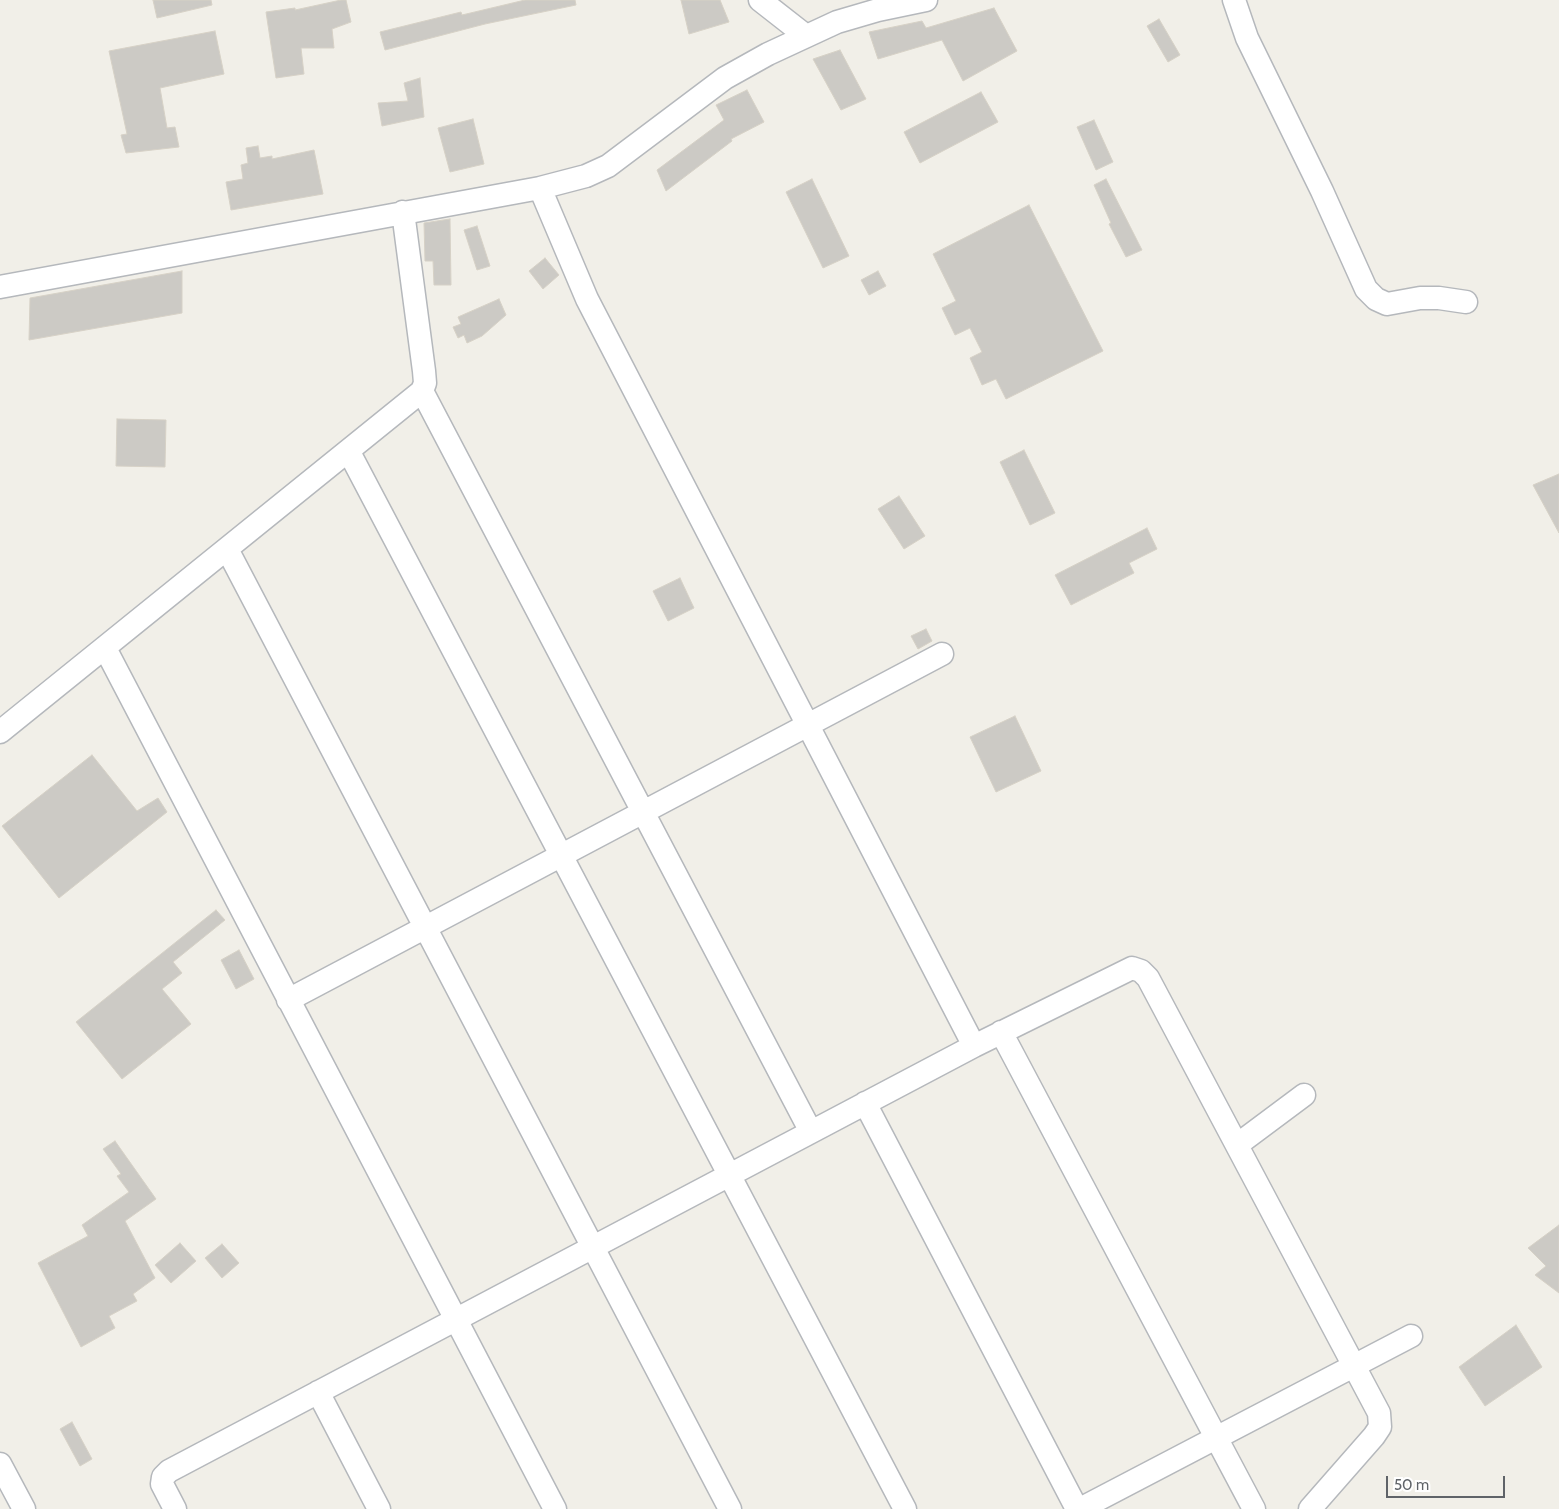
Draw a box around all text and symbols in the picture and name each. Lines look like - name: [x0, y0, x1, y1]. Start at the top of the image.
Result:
- scale bar: [1389, 1466, 1508, 1498]
- text: 50 m: [1394, 1476, 1429, 1494]

